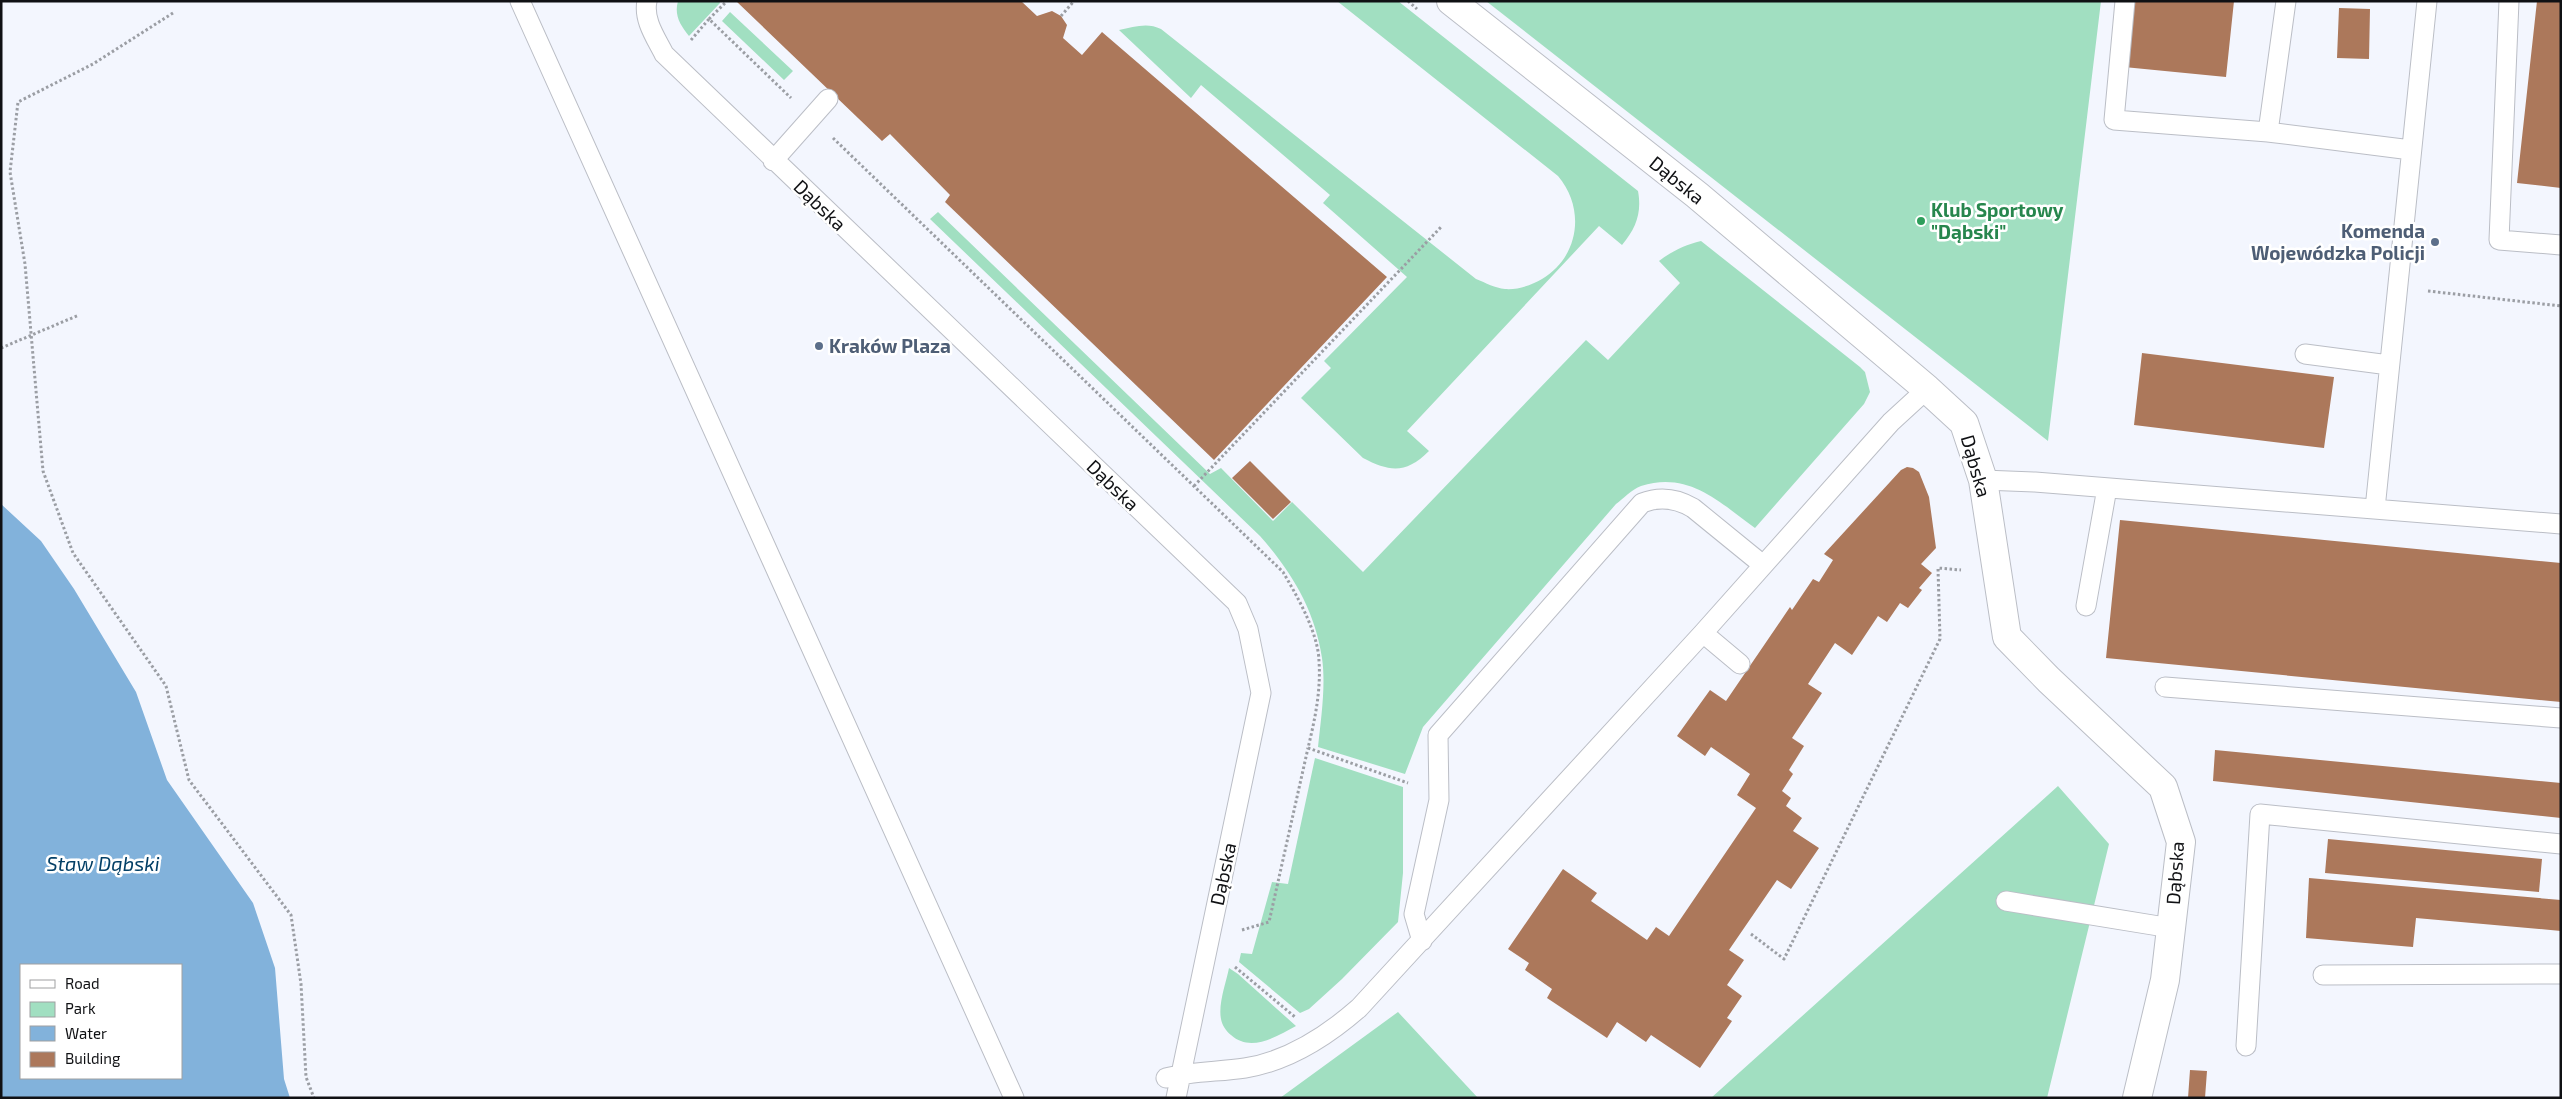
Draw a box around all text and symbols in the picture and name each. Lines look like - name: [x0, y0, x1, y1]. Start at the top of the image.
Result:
- street label: Dąbska: [1645, 151, 1709, 209]
- street label: Dąbska: [789, 174, 851, 235]
- place label: Klub Sportowy "Dąbski": [1931, 198, 2064, 243]
- marker: Klub Sportowy "Dąbski": [1915, 215, 1927, 227]
- place label: Komenda Wojewódzka Policji: [2251, 219, 2425, 264]
- marker: Komenda Wojewódzka Policji: [2429, 236, 2441, 248]
- place label: Kraków Plaza: [829, 334, 951, 357]
- marker: Kraków Plaza: [813, 340, 825, 352]
- street label: Dąbska: [1957, 432, 1996, 500]
- street label: Dąbska: [1082, 454, 1144, 515]
- street label: Dąbska: [1205, 840, 1240, 907]
- street label: Dąbska: [2161, 840, 2188, 906]
- water label: Staw Dąbski: [46, 851, 160, 875]
- legend: [20, 964, 182, 1079]
- text: Road: [65, 974, 100, 992]
- text: Park: [65, 999, 96, 1017]
- text: Water: [65, 1024, 107, 1042]
- text: Building: [65, 1049, 121, 1067]

